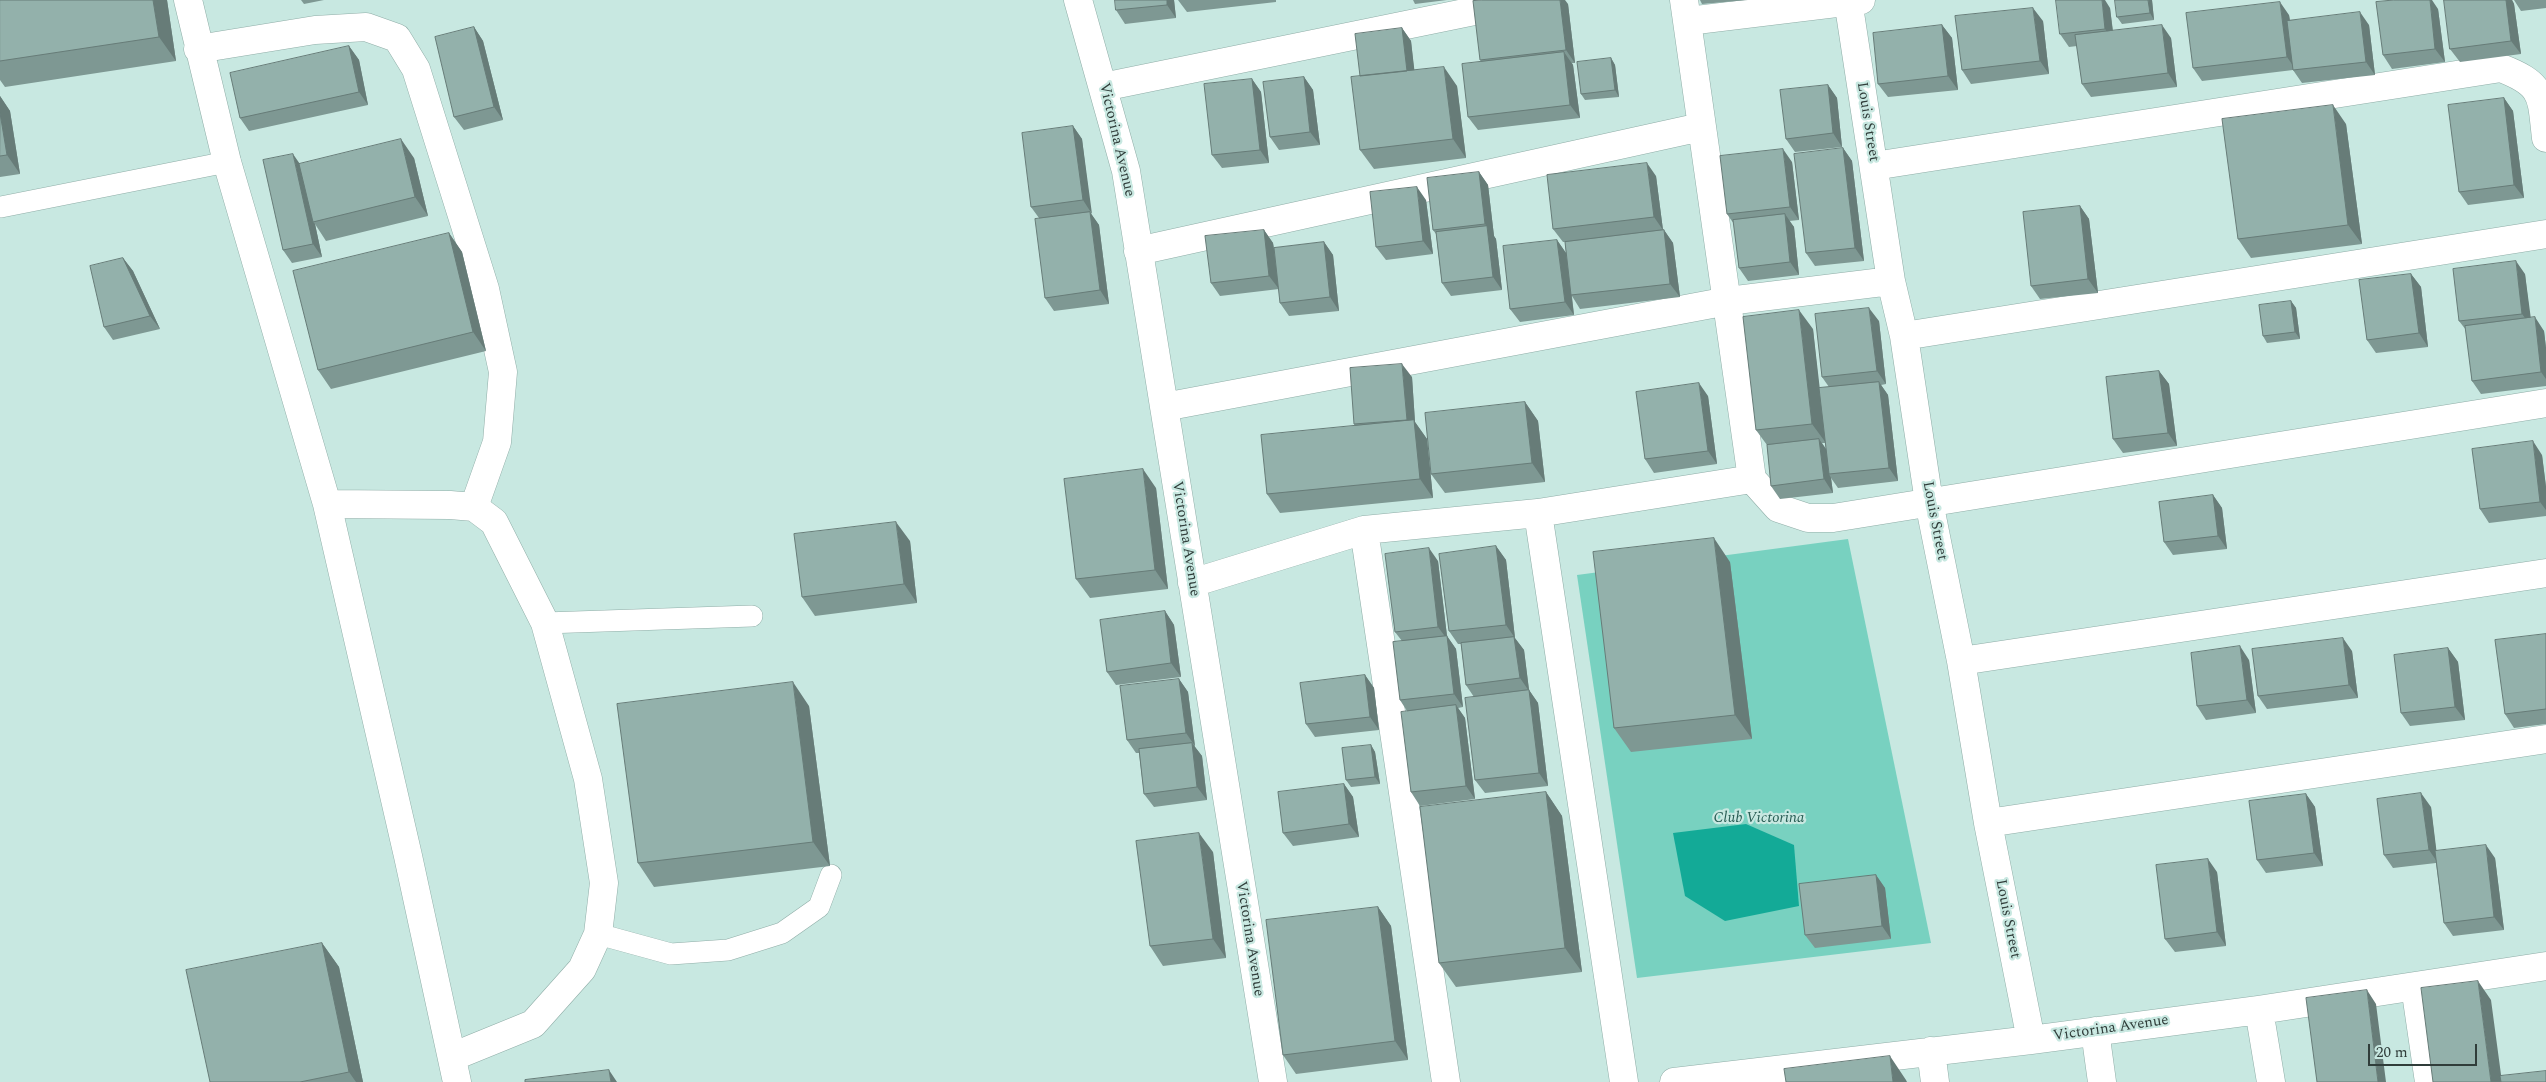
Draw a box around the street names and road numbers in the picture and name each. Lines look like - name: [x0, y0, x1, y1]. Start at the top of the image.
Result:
- street label: Victorina Avenue: [1094, 81, 1138, 199]
- street label: Louis Street: [1852, 81, 1882, 163]
- street label: Victorina Avenue: [1167, 480, 1203, 598]
- street label: Louis Street: [1918, 480, 1950, 562]
- street label: Louis Street: [1991, 878, 2023, 960]
- street label: Victorina Avenue: [1231, 880, 1267, 998]
- street label: Victorina Avenue: [2052, 1012, 2170, 1046]

